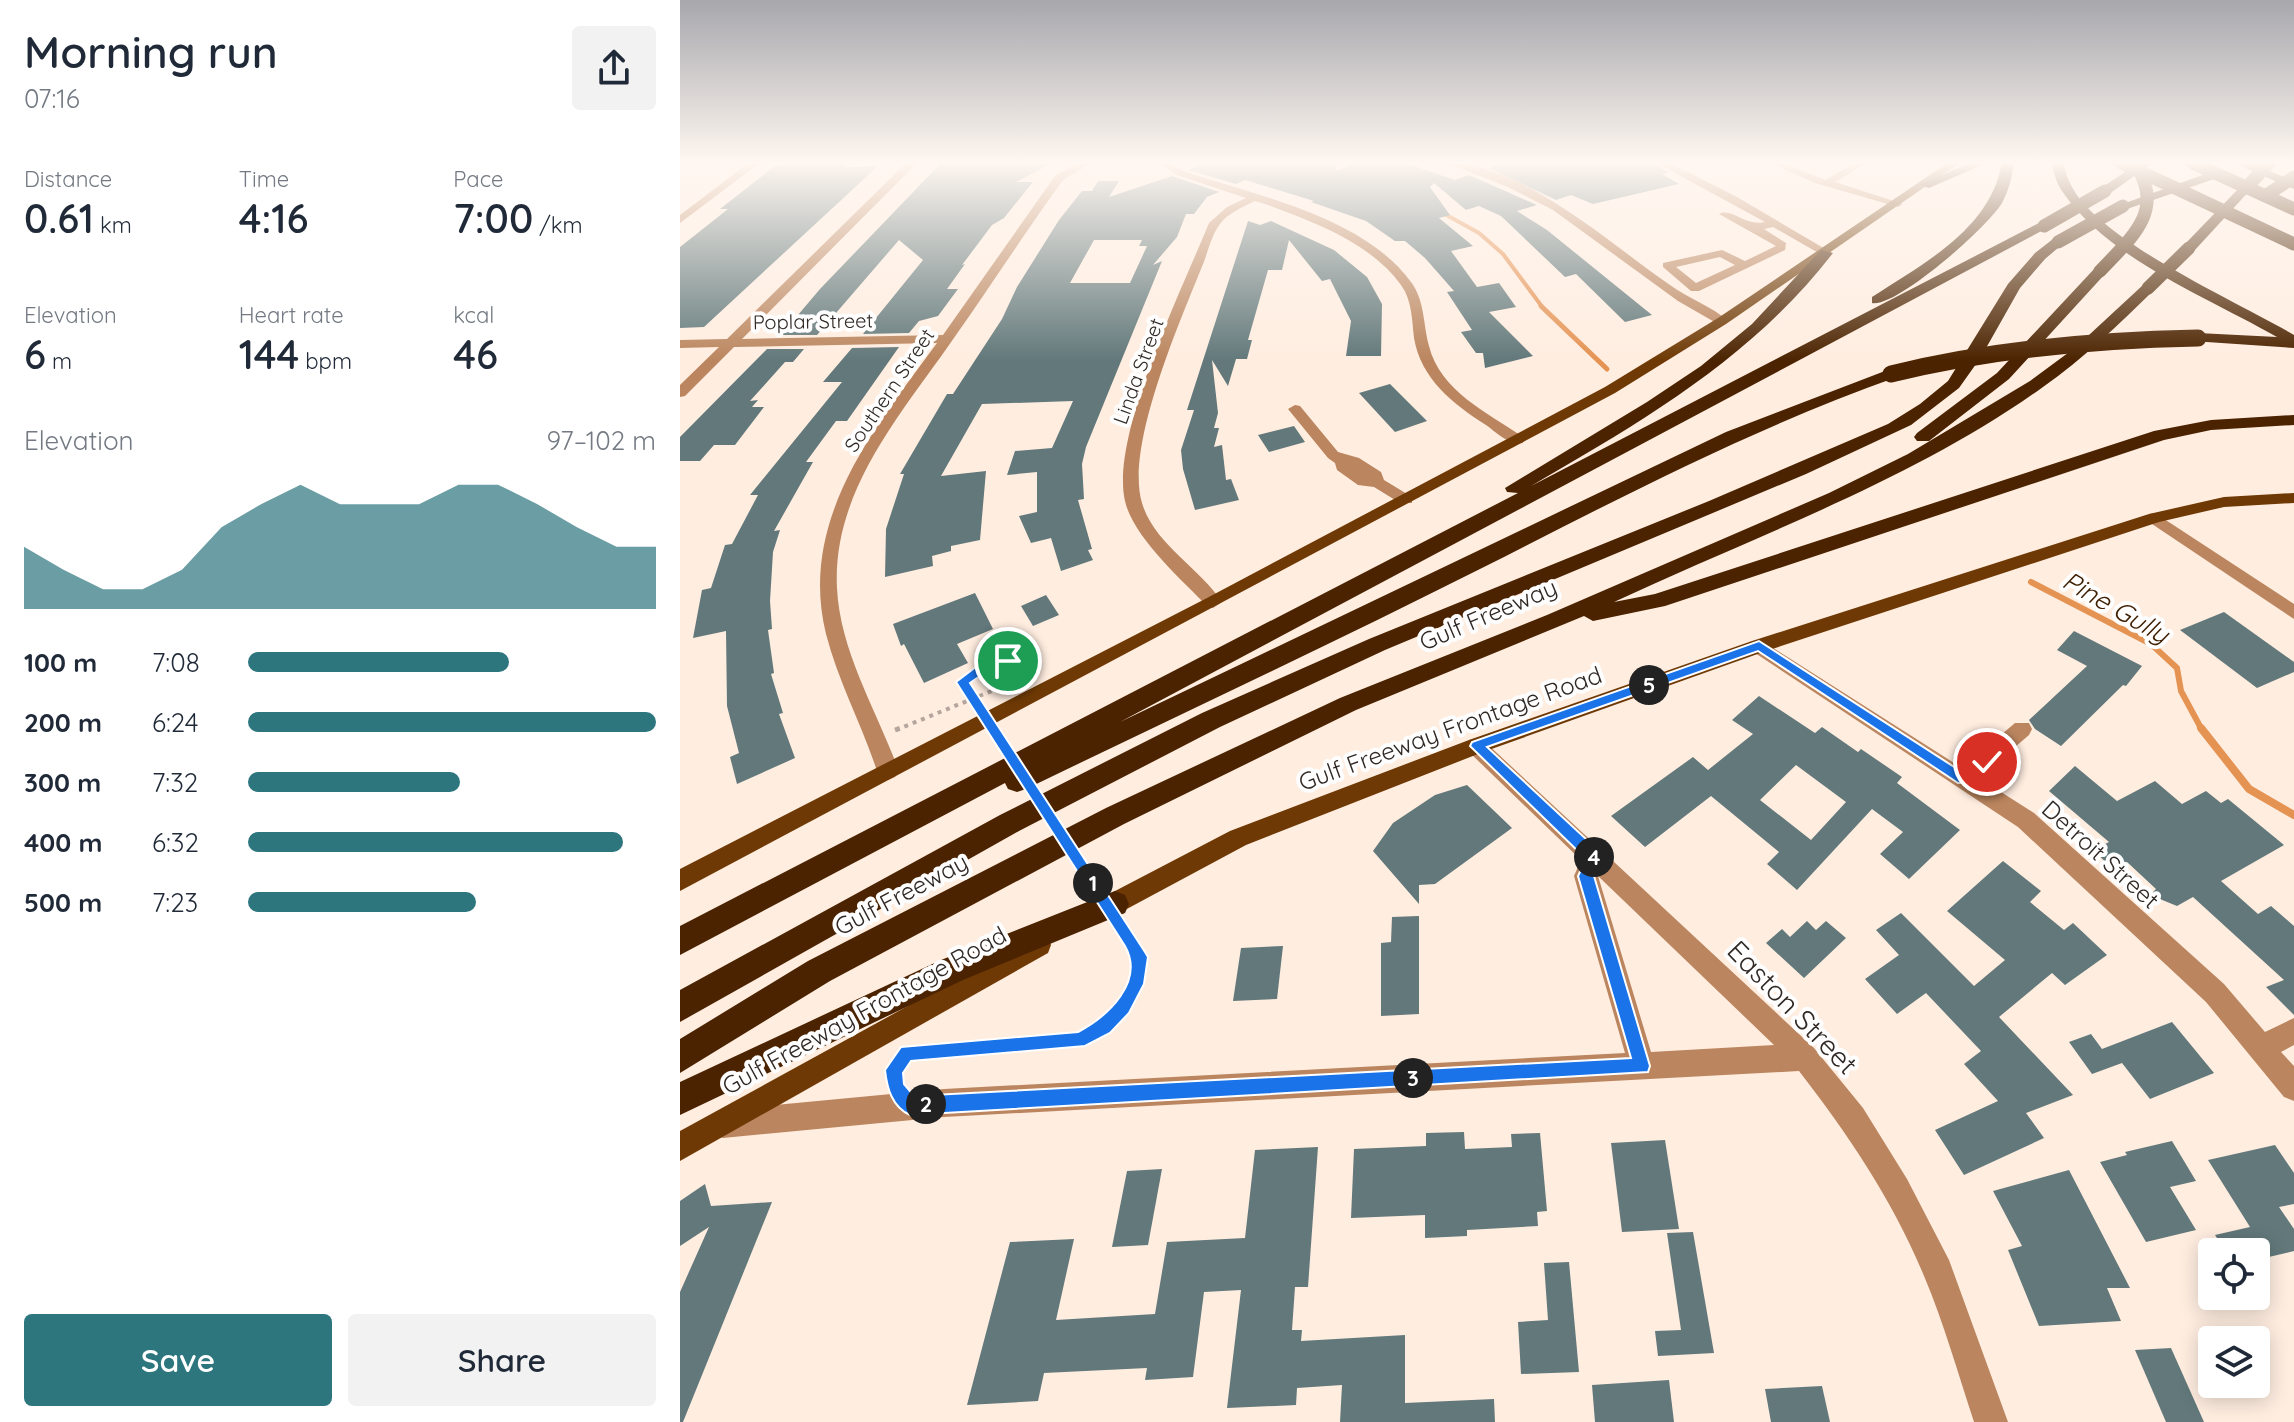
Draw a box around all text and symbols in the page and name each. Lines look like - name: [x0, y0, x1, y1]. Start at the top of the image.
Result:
- text: Morning run: [24, 24, 278, 79]
- button: share: [572, 26, 656, 110]
- text: 07:16: [24, 82, 80, 115]
- text: Distance: [24, 165, 112, 193]
- text: Time: [239, 165, 289, 193]
- text: Pace: [453, 165, 504, 193]
- text: 0.61: [24, 193, 94, 243]
- text: 4:16: [239, 193, 308, 243]
- text: 7:00: [453, 193, 533, 243]
- text: km: [94, 211, 132, 239]
- text: /km: [533, 211, 583, 239]
- text: Elevation: [24, 301, 117, 329]
- text: Heart rate: [239, 301, 344, 329]
- text: kcal: [453, 301, 494, 329]
- street label: Poplar Street: [753, 307, 874, 335]
- street label: Linda Street: [1107, 314, 1169, 427]
- street label: Southern Street: [839, 323, 940, 456]
- text: 6: [24, 329, 46, 379]
- text: 144: [239, 329, 299, 379]
- text: 46: [453, 329, 498, 379]
- text: m: [46, 347, 72, 375]
- text: bpm: [299, 347, 352, 375]
- text: Elevation: [24, 424, 134, 457]
- text: 97–102 m: [547, 424, 656, 457]
- water label: Pine Gully: [2057, 563, 2176, 651]
- street label: Gulf Freeway: [1415, 572, 1561, 656]
- pin: [974, 627, 1042, 695]
- icon: arrive: [986, 639, 1030, 683]
- text: 100 m: [24, 646, 97, 679]
- text: 7:08: [152, 646, 200, 679]
- street label: Gulf Freeway Frontage Road: [1294, 659, 1606, 797]
- pin: 5: [1629, 665, 1669, 705]
- text: 5: [1643, 671, 1655, 699]
- text: 200 m: [24, 706, 102, 739]
- text: 6:24: [152, 706, 199, 739]
- pin: [1953, 728, 2021, 796]
- icon: check: [1965, 740, 2009, 784]
- text: 300 m: [24, 766, 101, 799]
- text: 7:32: [152, 766, 198, 799]
- street label: Detroit Street: [2036, 793, 2166, 915]
- text: 400 m: [24, 826, 102, 859]
- text: 6:32: [152, 826, 199, 859]
- pin: 4: [1574, 837, 1614, 877]
- text: 4: [1588, 843, 1600, 871]
- street label: Gulf Freeway: [829, 846, 973, 942]
- pin: 1: [1073, 863, 1113, 903]
- text: 1: [1089, 869, 1097, 897]
- text: 500 m: [24, 886, 102, 919]
- text: 7:23: [152, 886, 198, 919]
- street label: Gulf Freeway Frontage Road: [717, 919, 1011, 1101]
- street label: Easton Street: [1720, 933, 1866, 1081]
- pin: 3: [1393, 1058, 1433, 1098]
- text: 3: [1407, 1064, 1419, 1092]
- pin: 2: [906, 1084, 946, 1124]
- text: 2: [920, 1090, 932, 1118]
- map controls: [2198, 1238, 2270, 1398]
- button: locate: [2198, 1238, 2270, 1310]
- button: Save: [24, 1314, 332, 1406]
- button: Share: [348, 1314, 656, 1406]
- button: layers: [2198, 1326, 2270, 1398]

